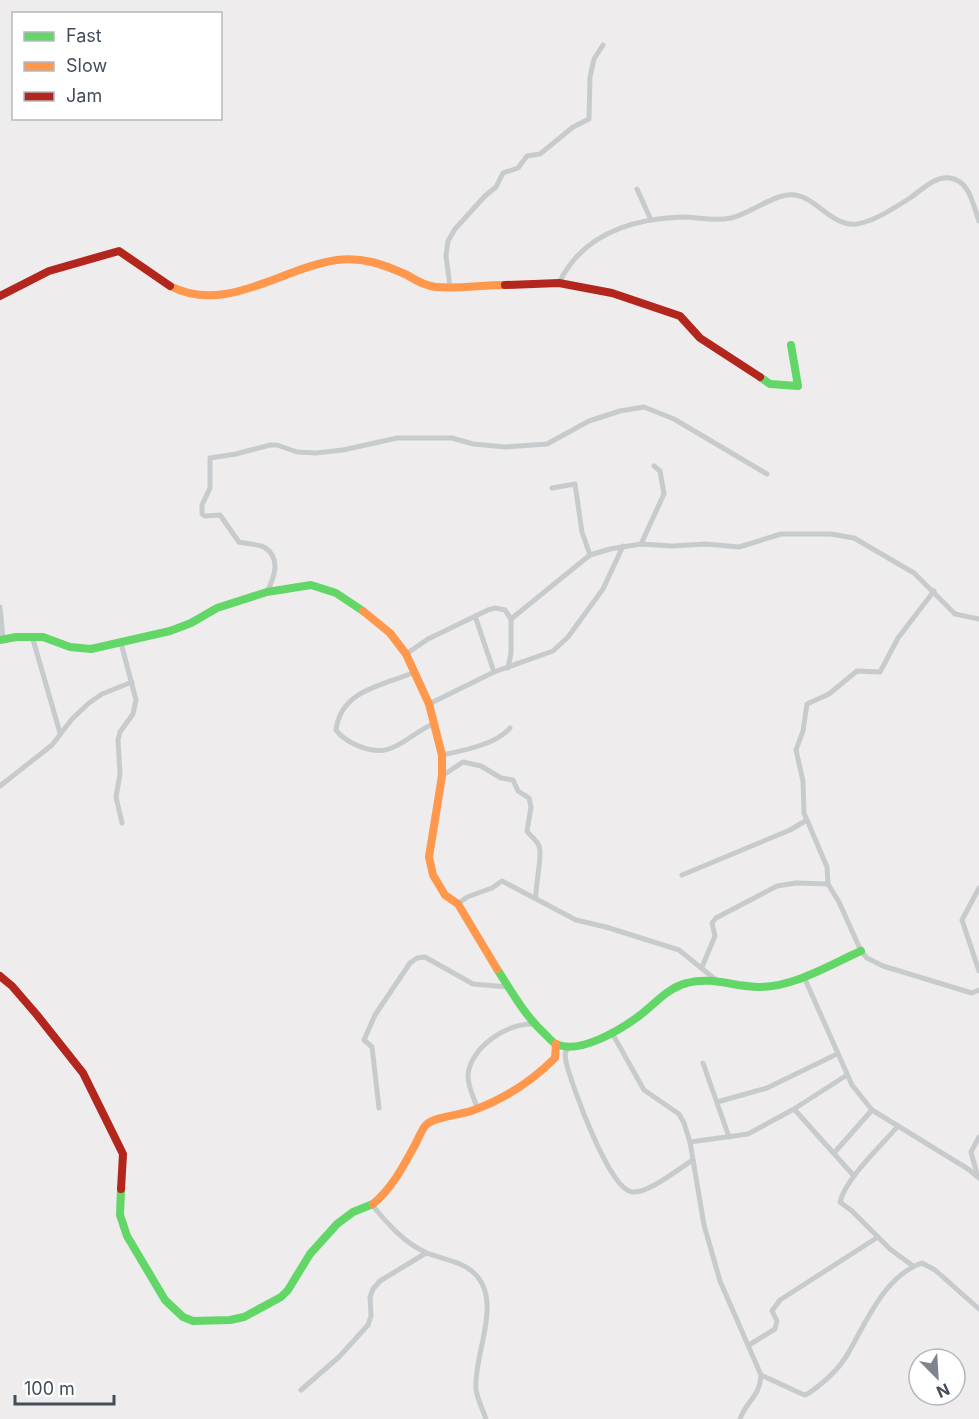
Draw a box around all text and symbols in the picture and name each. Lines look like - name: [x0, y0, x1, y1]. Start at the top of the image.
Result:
- legend: [12, 12, 222, 120]
- text: Fast: [66, 25, 102, 46]
- text: Slow: [66, 55, 107, 76]
- text: Jam: [66, 85, 102, 106]
- north arrow: [907, 1347, 967, 1407]
- scale bar: [15, 1368, 114, 1406]
- text: 100 m: [24, 1378, 75, 1399]
- text: N: [933, 1379, 953, 1402]

